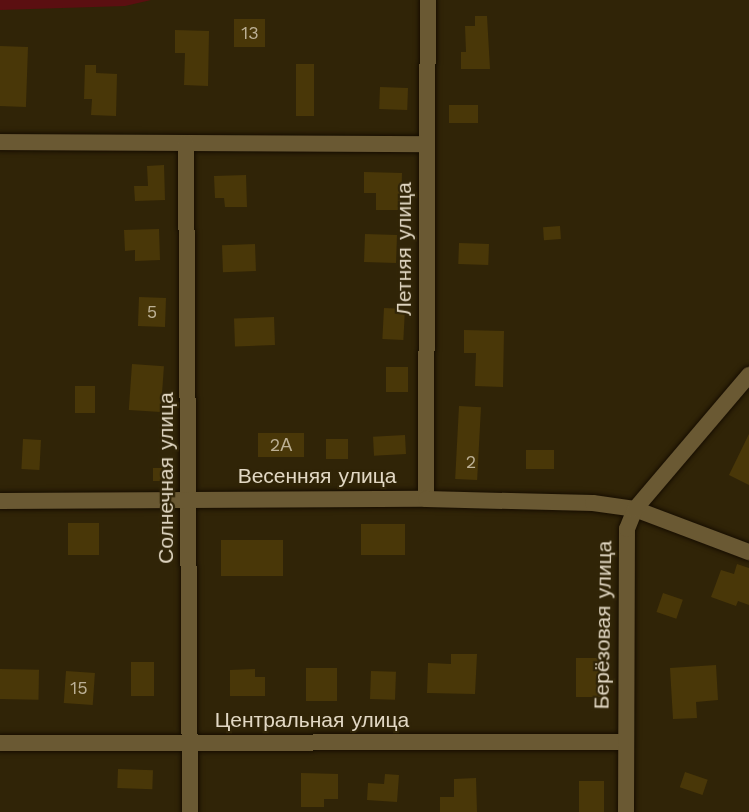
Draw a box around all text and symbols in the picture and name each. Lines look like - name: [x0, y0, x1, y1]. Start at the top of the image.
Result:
- house number: 13: [241, 22, 259, 44]
- street label: Летняя улица: [391, 182, 417, 316]
- house number: 5: [147, 301, 157, 323]
- street label: Солнечная улица: [153, 392, 179, 564]
- house number: 2А: [270, 434, 292, 456]
- house number: 2: [466, 451, 476, 473]
- street label: Весенняя улица: [238, 463, 396, 489]
- street label: Берёзовая улица: [589, 540, 617, 710]
- house number: 15: [70, 677, 88, 699]
- street label: Центральная улица: [215, 707, 409, 733]

